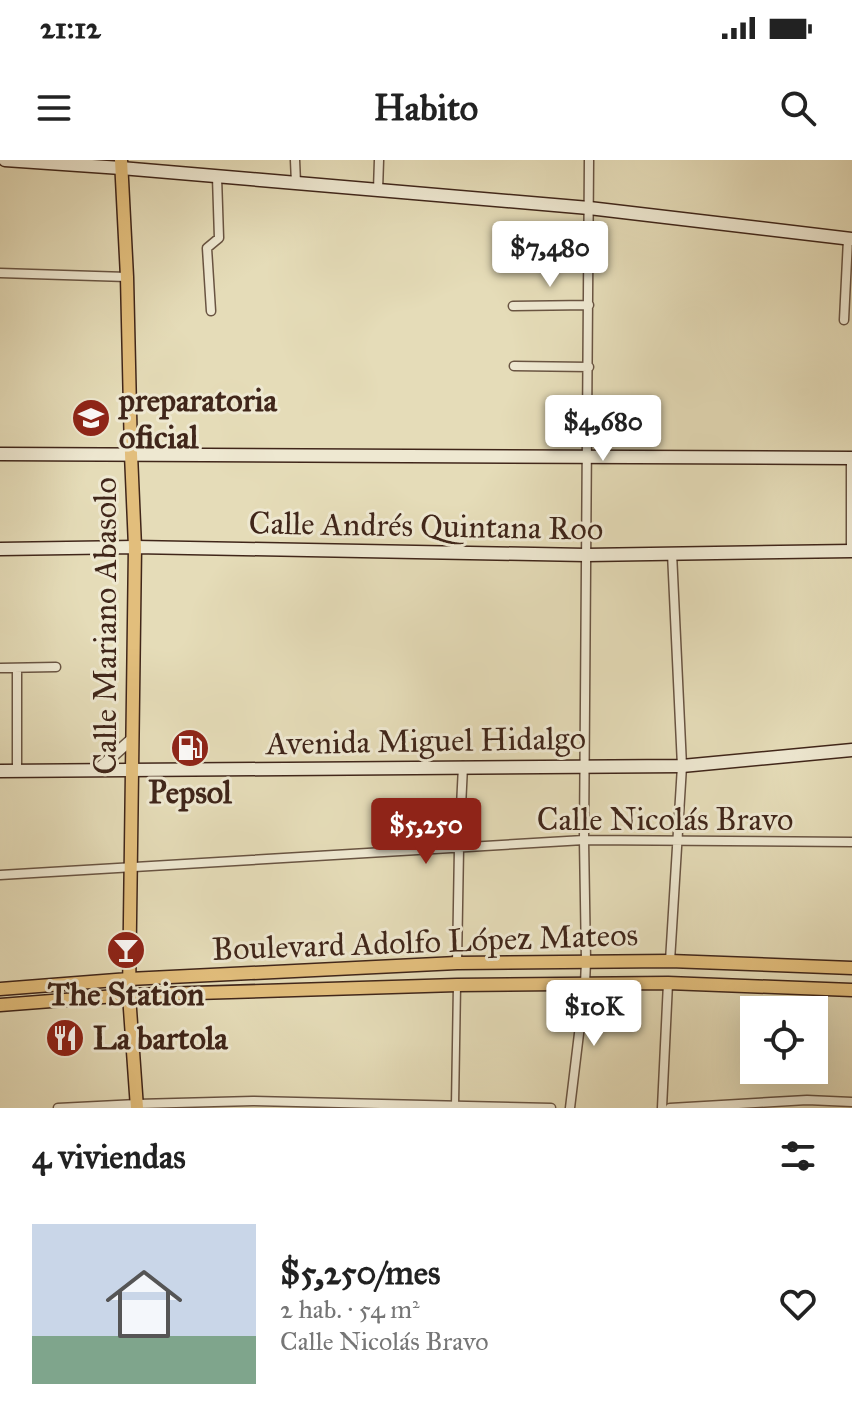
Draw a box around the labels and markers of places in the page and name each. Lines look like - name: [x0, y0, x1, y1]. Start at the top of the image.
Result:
- pin: $7,480: [485, 221, 615, 289]
- place label: preparatoria oficial: [117, 381, 278, 457]
- pin: $4,680: [538, 395, 668, 463]
- school or university icon: preparatoria oficial: [70, 397, 112, 439]
- fuel station icon: Pepsol: [169, 727, 211, 769]
- place label: Pepsol: [148, 773, 233, 812]
- pin: $5,250: [361, 798, 491, 866]
- bar icon: The Station: [105, 929, 147, 971]
- place label: The Station: [48, 975, 205, 1014]
- pin: $10K: [547, 980, 641, 1048]
- restaurant icon: La bartola: [44, 1017, 86, 1059]
- place label: La bartola: [93, 1019, 229, 1058]

